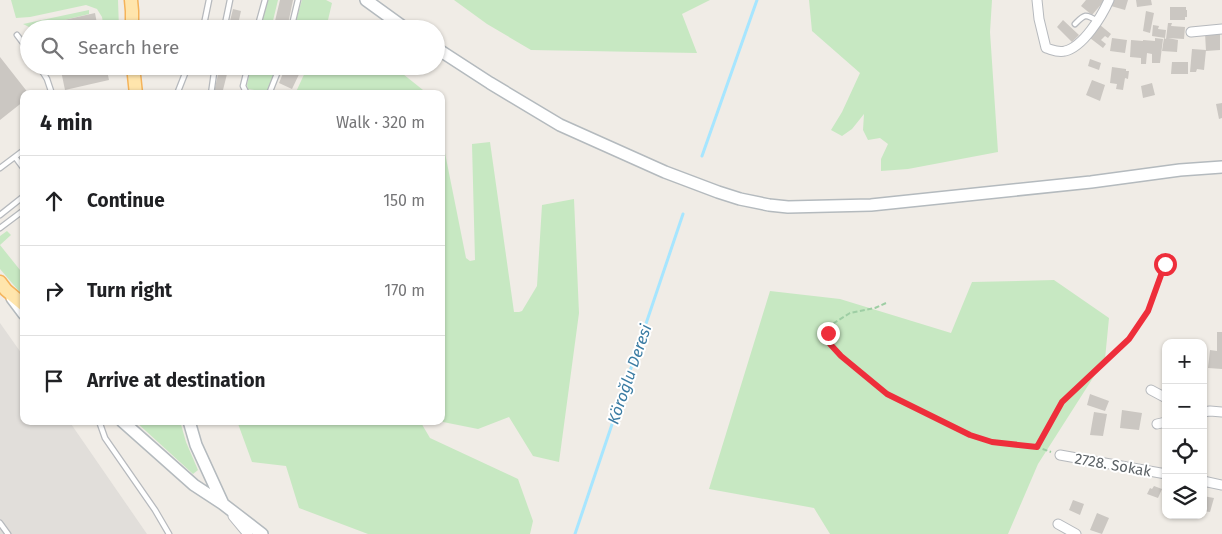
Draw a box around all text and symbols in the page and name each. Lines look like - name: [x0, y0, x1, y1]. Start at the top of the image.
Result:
- search box: [20, 20, 445, 75]
- icon: search: [38, 34, 66, 62]
- text: Search here: [78, 36, 179, 59]
- text: 4 min: [40, 110, 93, 136]
- text: Walk · 320 m: [336, 113, 425, 132]
- icon: ahead: [40, 187, 68, 215]
- text: Continue: [87, 189, 165, 212]
- text: 150 m: [383, 191, 425, 210]
- route start: [1154, 253, 1177, 276]
- icon: right: [40, 277, 68, 305]
- text: Turn right: [87, 279, 172, 302]
- text: 170 m: [384, 281, 425, 300]
- water label: Köroğlu Deresi: [603, 321, 656, 427]
- route end: [817, 322, 840, 345]
- map controls: [1162, 339, 1207, 519]
- button: +: [1162, 339, 1207, 384]
- icon: arrive: [40, 367, 68, 395]
- text: Arrive at destination: [87, 369, 266, 392]
- button: −: [1162, 384, 1207, 429]
- button: locate: [1162, 429, 1207, 474]
- street label: 2728. Sokak: [1073, 449, 1153, 481]
- button: layers: [1162, 474, 1207, 519]

